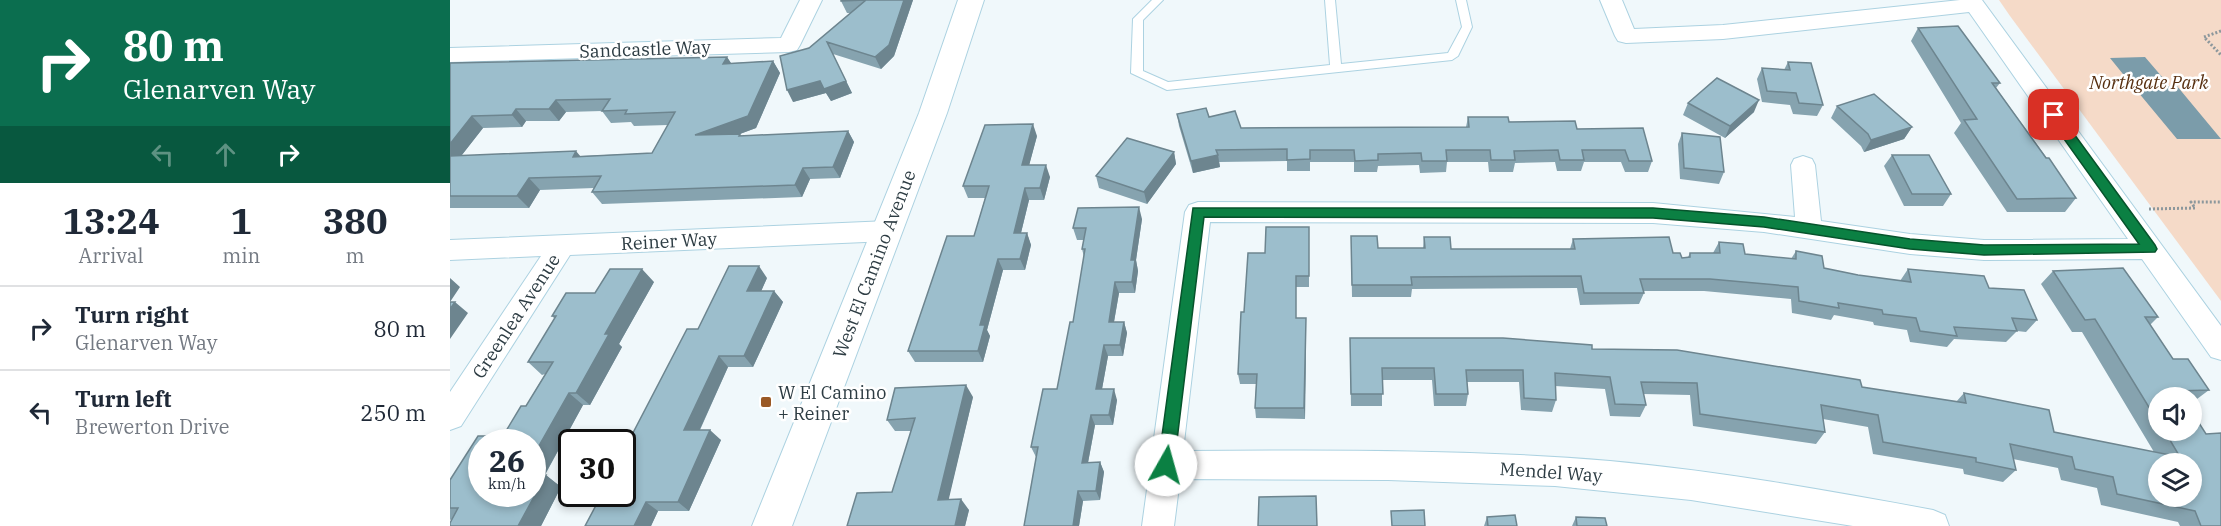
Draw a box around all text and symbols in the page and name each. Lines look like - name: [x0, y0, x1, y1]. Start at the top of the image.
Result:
- text: 80 m: [123, 18, 224, 73]
- icon: right: [24, 24, 102, 102]
- street label: Sandcastle Way: [579, 35, 712, 63]
- text: Glenarven Way: [123, 71, 315, 106]
- park label: Northgate Park: [2088, 71, 2209, 94]
- pin: [2028, 89, 2079, 140]
- icon: arrive: [2037, 98, 2070, 131]
- icon: left: [146, 138, 179, 171]
- icon: ahead: [209, 138, 242, 171]
- icon: right: [272, 138, 305, 171]
- street label: West El Camino Avenue: [827, 167, 921, 361]
- text: 13:24: [62, 197, 160, 244]
- text: 1: [230, 197, 252, 244]
- text: 380: [323, 197, 388, 244]
- street label: Reiner Way: [620, 227, 718, 255]
- text: Arrival: [79, 242, 144, 269]
- text: min: [222, 242, 260, 269]
- text: m: [346, 242, 365, 269]
- street label: Greenlea Avenue: [467, 249, 565, 383]
- text: Turn right: [75, 300, 189, 329]
- icon: right: [24, 312, 57, 345]
- text: 80 m: [374, 314, 426, 343]
- text: Glenarven Way: [75, 329, 217, 356]
- place label: W El Camino + Reiner: [778, 381, 887, 425]
- text: Turn left: [75, 384, 171, 413]
- map controls: [2148, 387, 2202, 507]
- button: sound: [2148, 387, 2202, 441]
- marker: W El Camino + Reiner: [759, 395, 773, 409]
- icon: left: [24, 396, 57, 429]
- text: 250 m: [360, 398, 426, 427]
- text: Brewerton Drive: [75, 413, 229, 440]
- speed limit sign: 30: [558, 429, 636, 507]
- position arrow: [1134, 433, 1198, 497]
- text: 26: [489, 441, 525, 480]
- button: layers: [2148, 453, 2202, 507]
- street label: Mendel Way: [1499, 457, 1603, 487]
- text: km/h: [488, 474, 526, 493]

